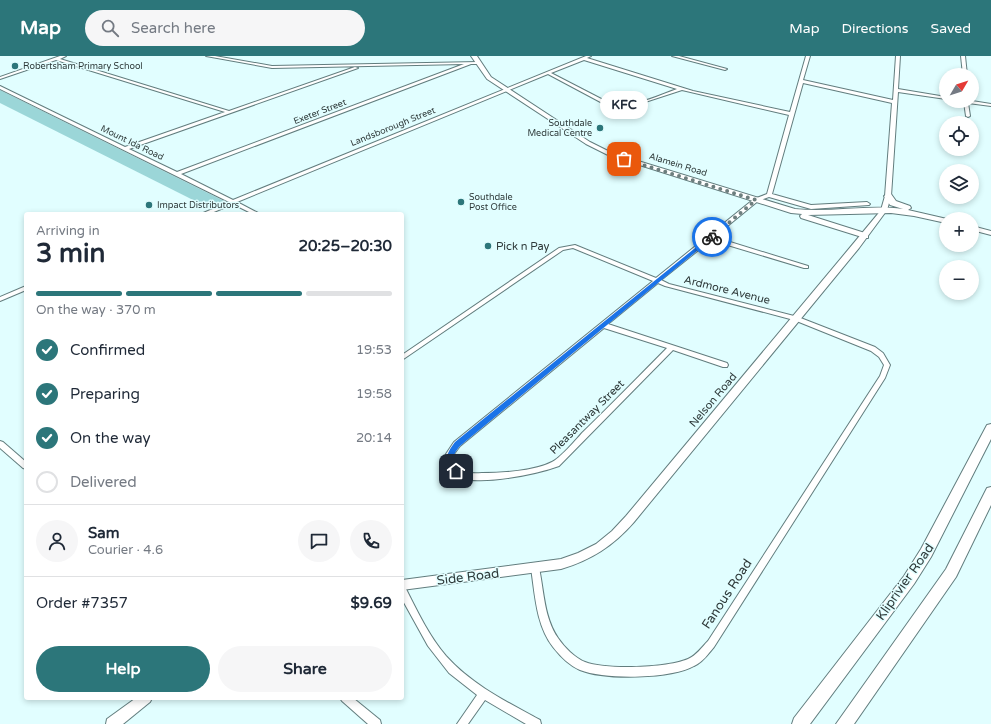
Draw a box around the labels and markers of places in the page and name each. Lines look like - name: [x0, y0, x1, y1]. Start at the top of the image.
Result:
- marker: Robertsham Primary School: [10, 61, 20, 71]
- place label: Robertsham Primary School: [23, 61, 143, 72]
- callout: KFC: [600, 91, 648, 119]
- place label: Southdale Medical Centre: [528, 118, 592, 139]
- marker: Southdale Medical Centre: [595, 123, 605, 133]
- pin: [607, 142, 641, 176]
- place label: Southdale Post Office: [469, 192, 517, 213]
- marker: Southdale Post Office: [456, 197, 466, 207]
- marker: Impact Distributors: [144, 200, 154, 210]
- place label: Impact Distributors: [157, 200, 239, 211]
- place label: Pick n Pay: [496, 240, 550, 253]
- marker: Pick n Pay: [483, 241, 493, 251]
- pin: [439, 454, 473, 488]

